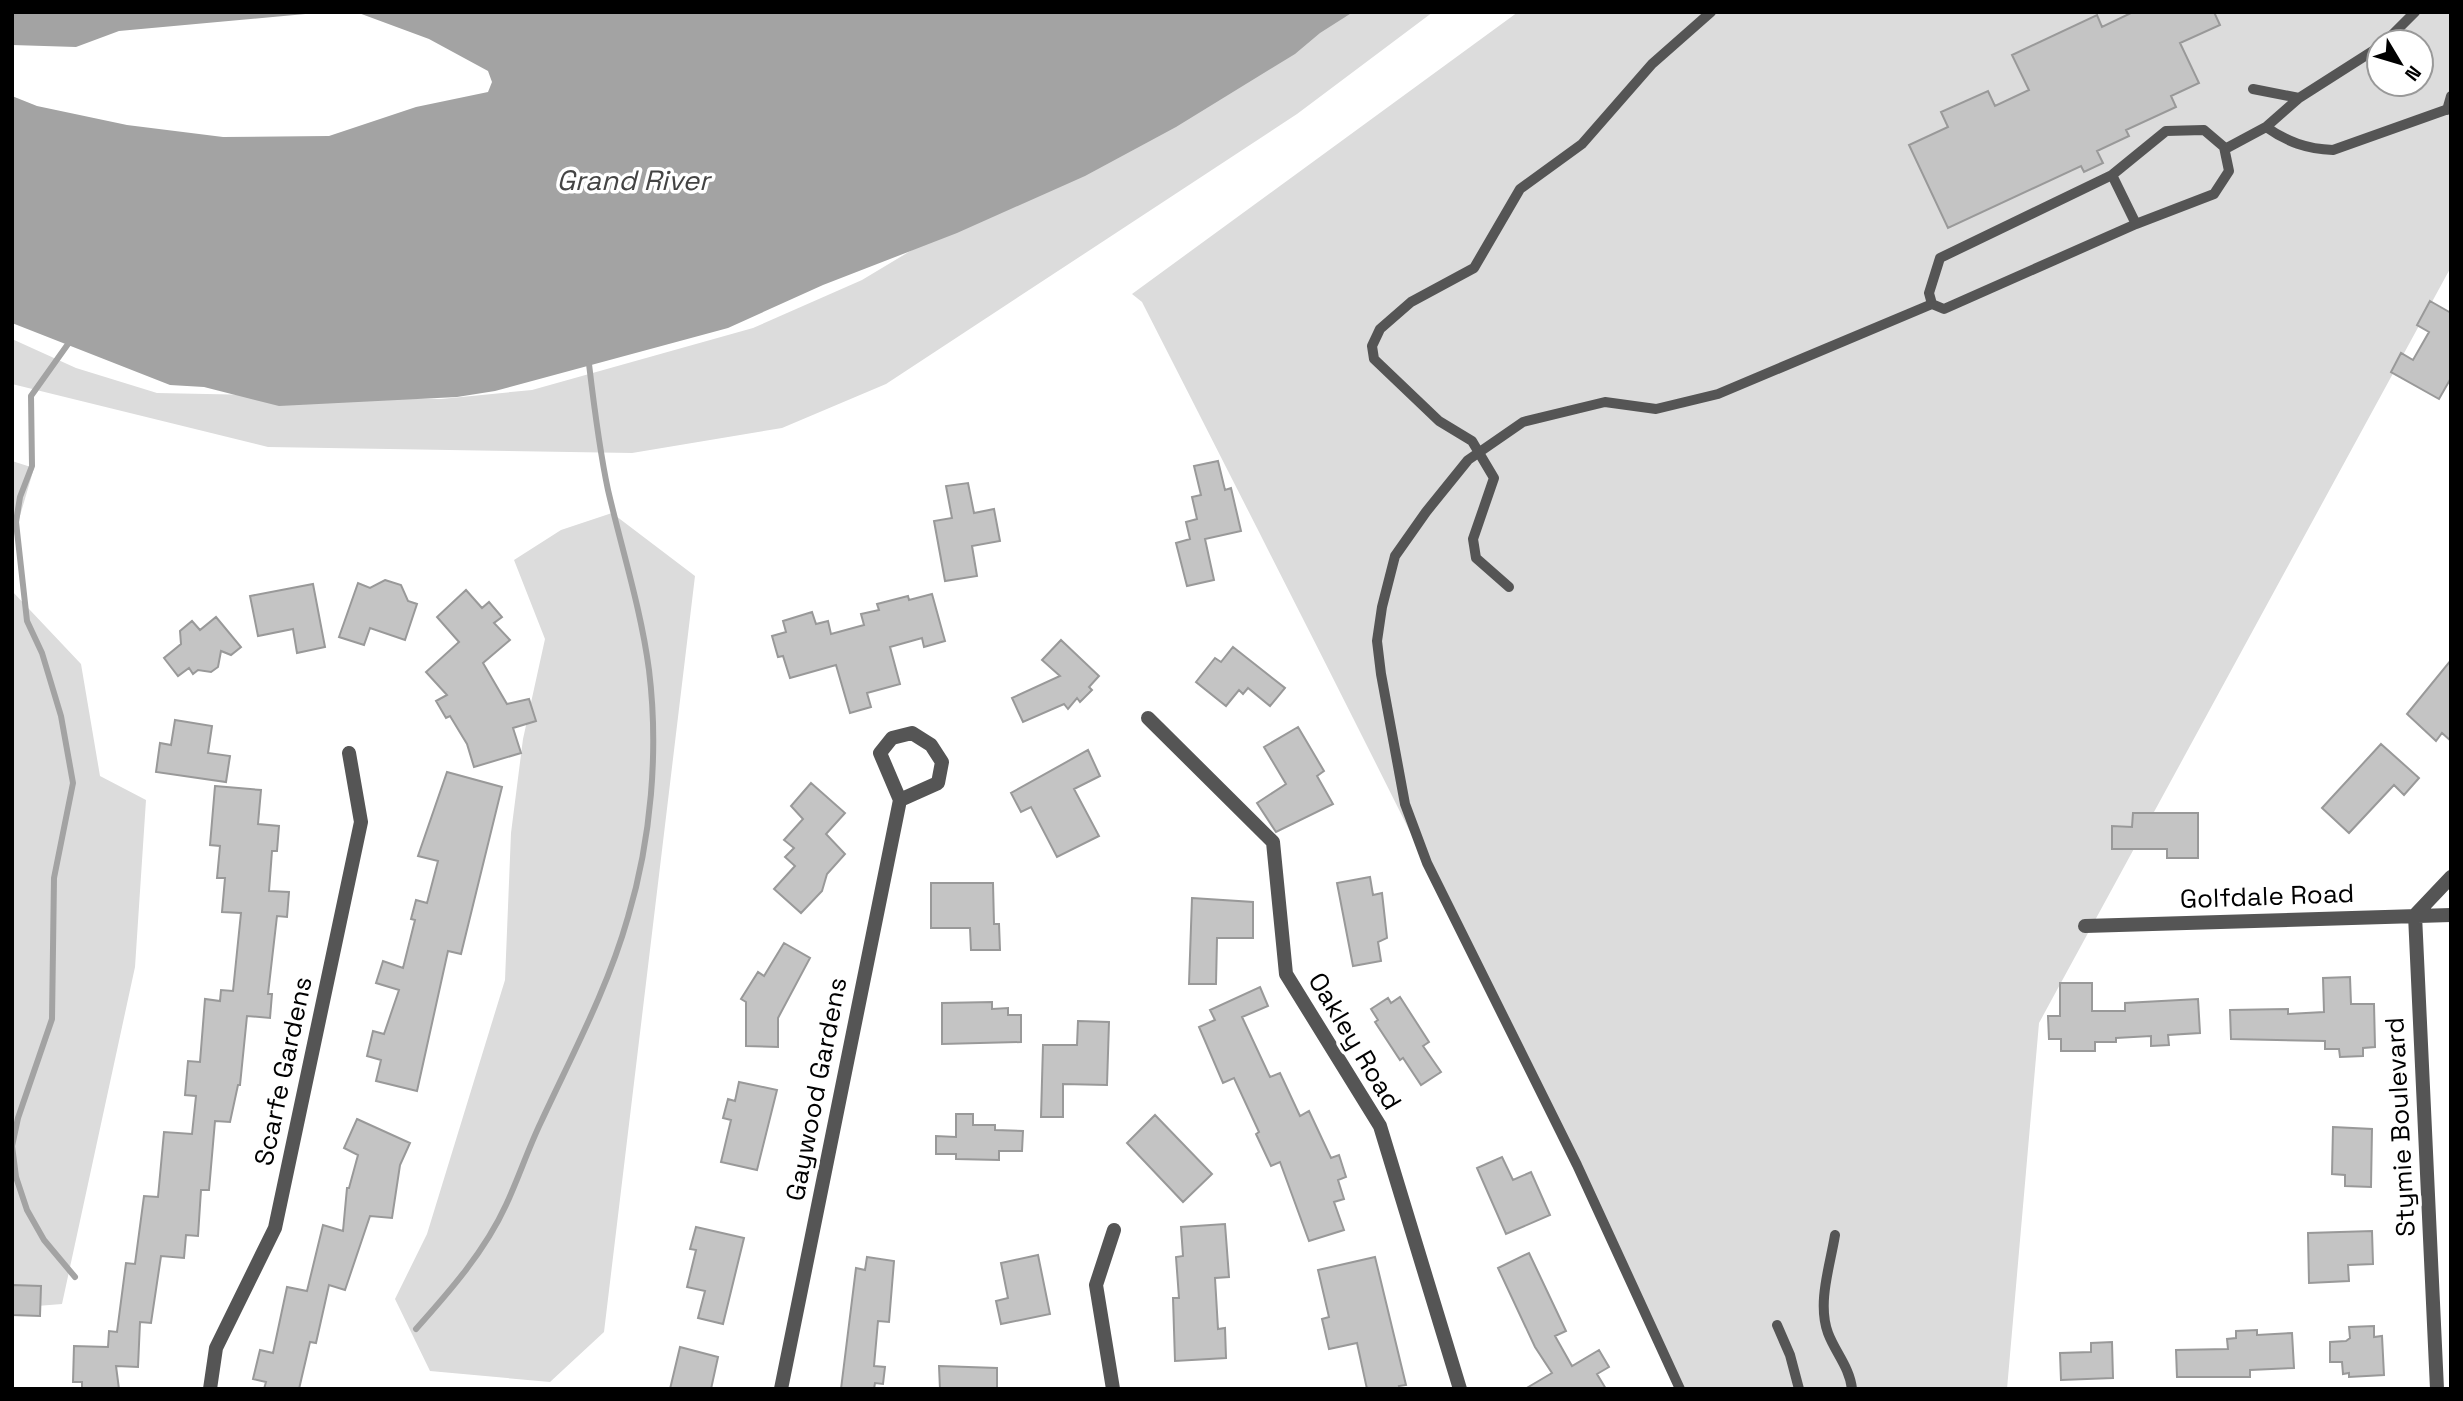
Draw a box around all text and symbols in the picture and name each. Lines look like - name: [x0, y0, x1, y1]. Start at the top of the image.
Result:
- north arrow: [2365, 28, 2435, 98]
- text: N: [2399, 60, 2427, 86]
- water label: Grand River: [556, 162, 713, 198]
- street label: Golfdale Road: [2179, 876, 2355, 916]
- street label: Oakley Road: [1301, 966, 1409, 1116]
- street label: Scarfe Gardens: [246, 973, 320, 1169]
- street label: Gaywood Gardens: [778, 974, 854, 1204]
- street label: Stymie Boulevard: [2377, 1016, 2423, 1238]

